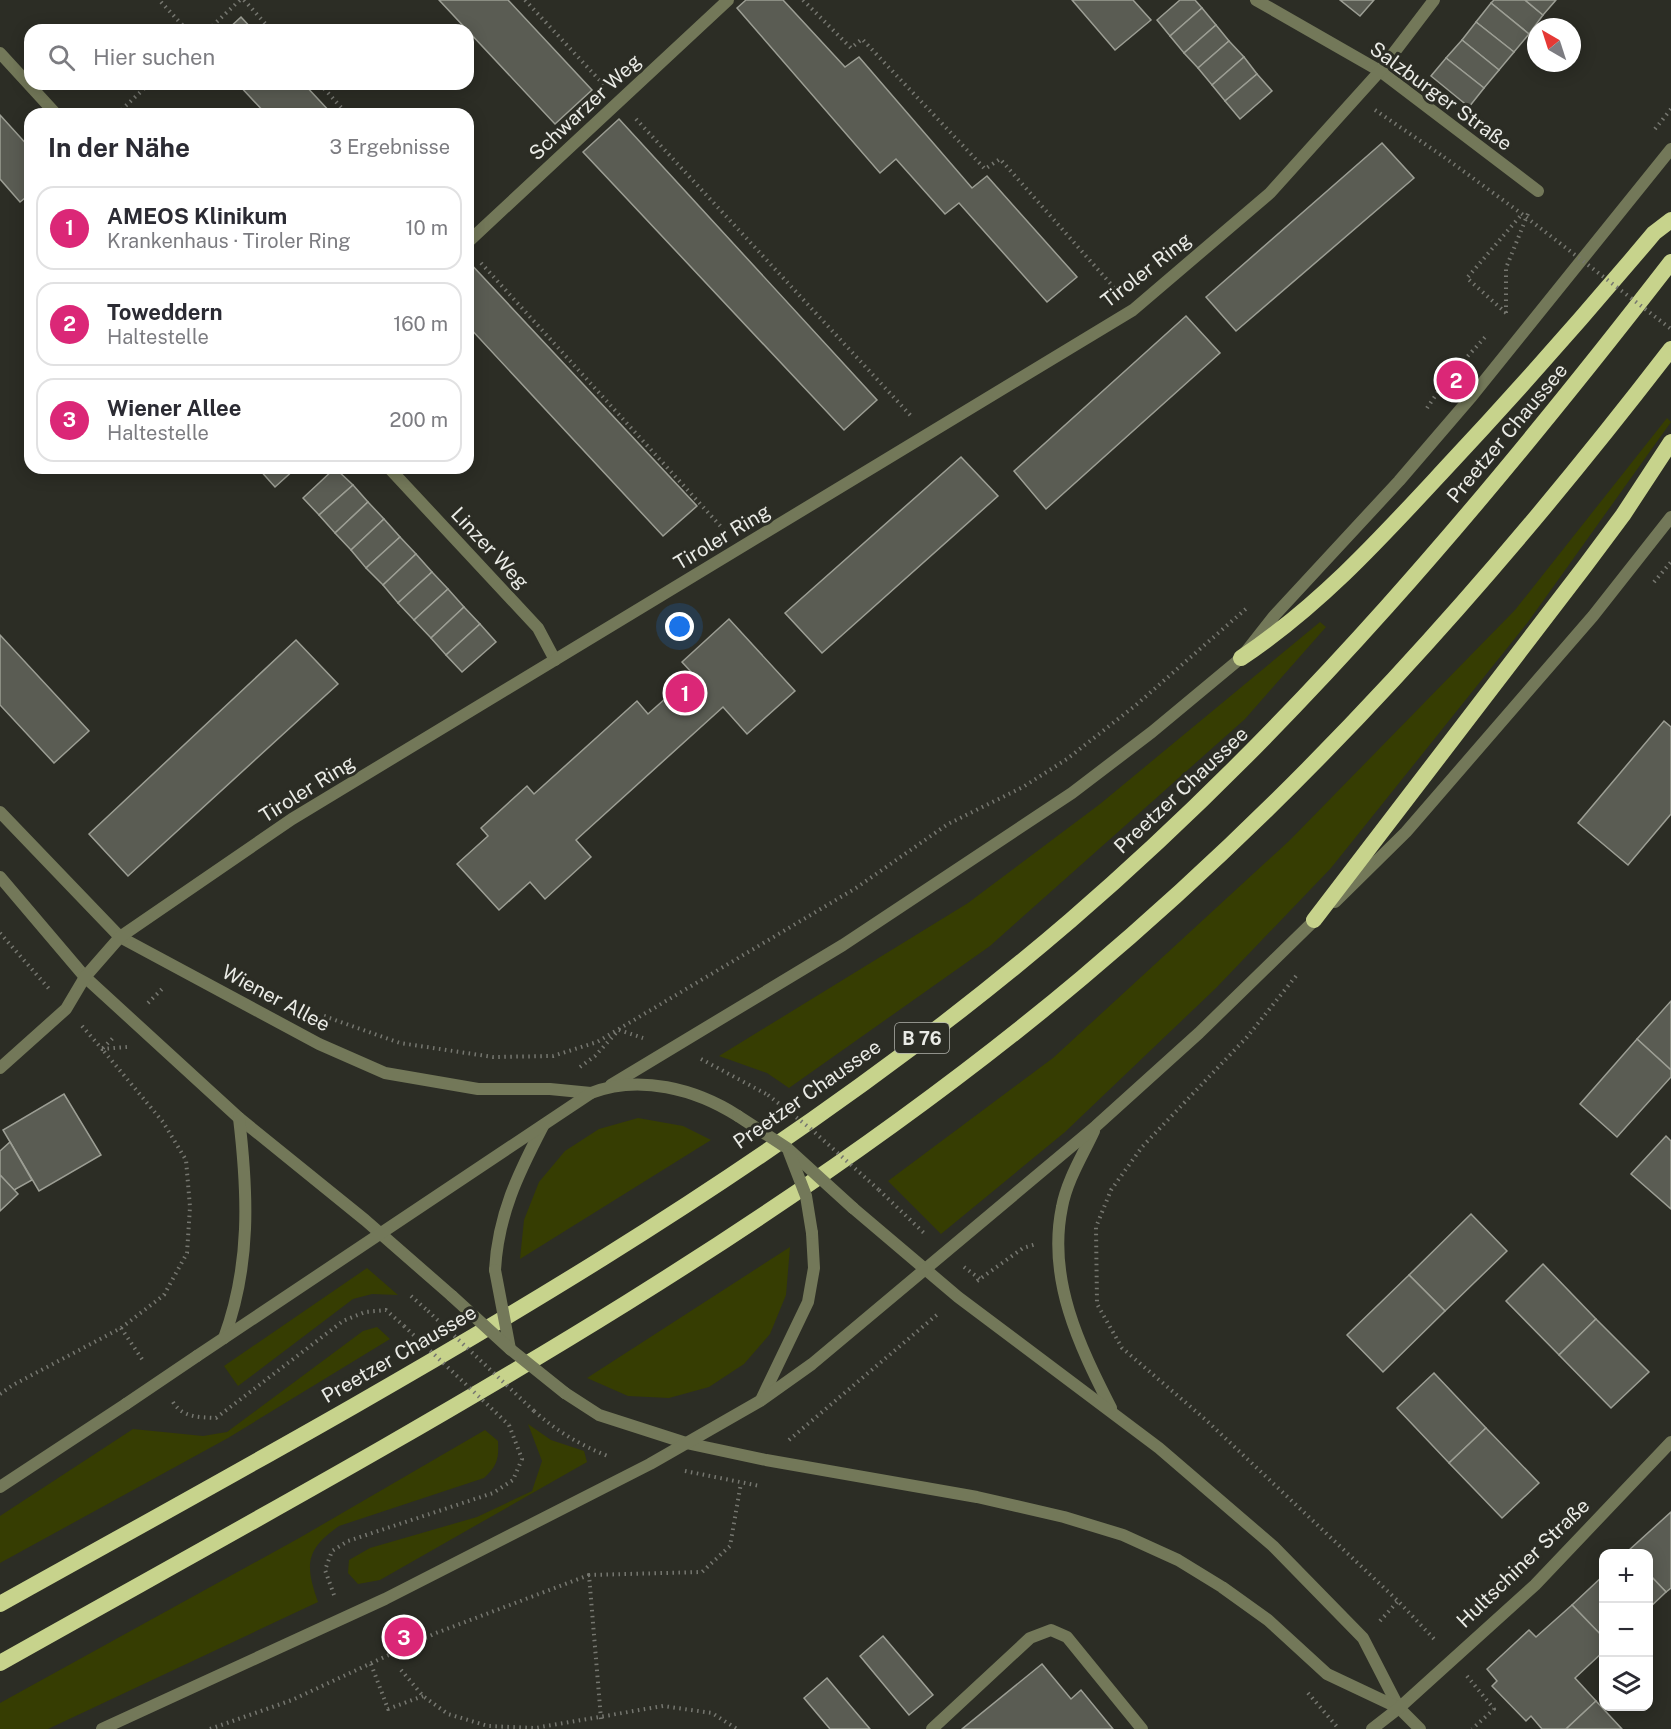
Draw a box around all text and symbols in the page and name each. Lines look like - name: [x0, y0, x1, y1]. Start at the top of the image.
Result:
- north arrow: [1527, 18, 1581, 72]
- search box: [24, 24, 474, 90]
- street label: Salzburger Straße: [1365, 36, 1517, 156]
- icon: search: [45, 41, 78, 74]
- text: Hier suchen: [93, 44, 215, 70]
- street label: Schwarzer Weg: [524, 49, 646, 165]
- text: In der Nähe: [48, 132, 190, 163]
- text: 3 Ergebnisse: [329, 135, 450, 159]
- text: AMEOS Klinikum: [107, 203, 287, 229]
- text: 1: [65, 216, 74, 240]
- text: 10 m: [405, 216, 448, 240]
- street label: Tiroler Ring: [1096, 227, 1196, 313]
- text: Krankenhaus · Tiroler Ring: [107, 229, 351, 253]
- text: Toweddern: [107, 299, 223, 325]
- text: 2: [63, 312, 76, 336]
- text: 160 m: [393, 312, 448, 336]
- text: Haltestelle: [107, 325, 209, 349]
- pin: 2: [1436, 358, 1476, 403]
- street label: Preetzer Chaussee: [1442, 358, 1572, 508]
- text: Wiener Allee: [107, 395, 241, 421]
- text: 3: [63, 408, 76, 432]
- text: 200 m: [390, 408, 448, 432]
- text: Haltestelle: [107, 421, 209, 445]
- street label: Tiroler Ring: [670, 499, 774, 575]
- street label: Linzer Weg: [446, 502, 534, 594]
- your location: [665, 612, 694, 641]
- pin: 1: [666, 670, 704, 716]
- street label: Preetzer Chaussee: [1109, 722, 1253, 858]
- street label: Tiroler Ring: [255, 750, 359, 828]
- street label: Wiener Allee: [218, 959, 334, 1037]
- road number: B 76: [895, 1023, 949, 1053]
- street label: Preetzer Chaussee: [729, 1034, 885, 1154]
- street label: Preetzer Chaussee: [317, 1300, 481, 1408]
- street label: Hultschiner Straße: [1452, 1493, 1594, 1633]
- map controls: [1599, 1549, 1653, 1711]
- button: +: [1599, 1549, 1653, 1603]
- button: −: [1599, 1603, 1653, 1657]
- pin: 3: [384, 1614, 424, 1660]
- button: layers: [1599, 1657, 1653, 1711]

